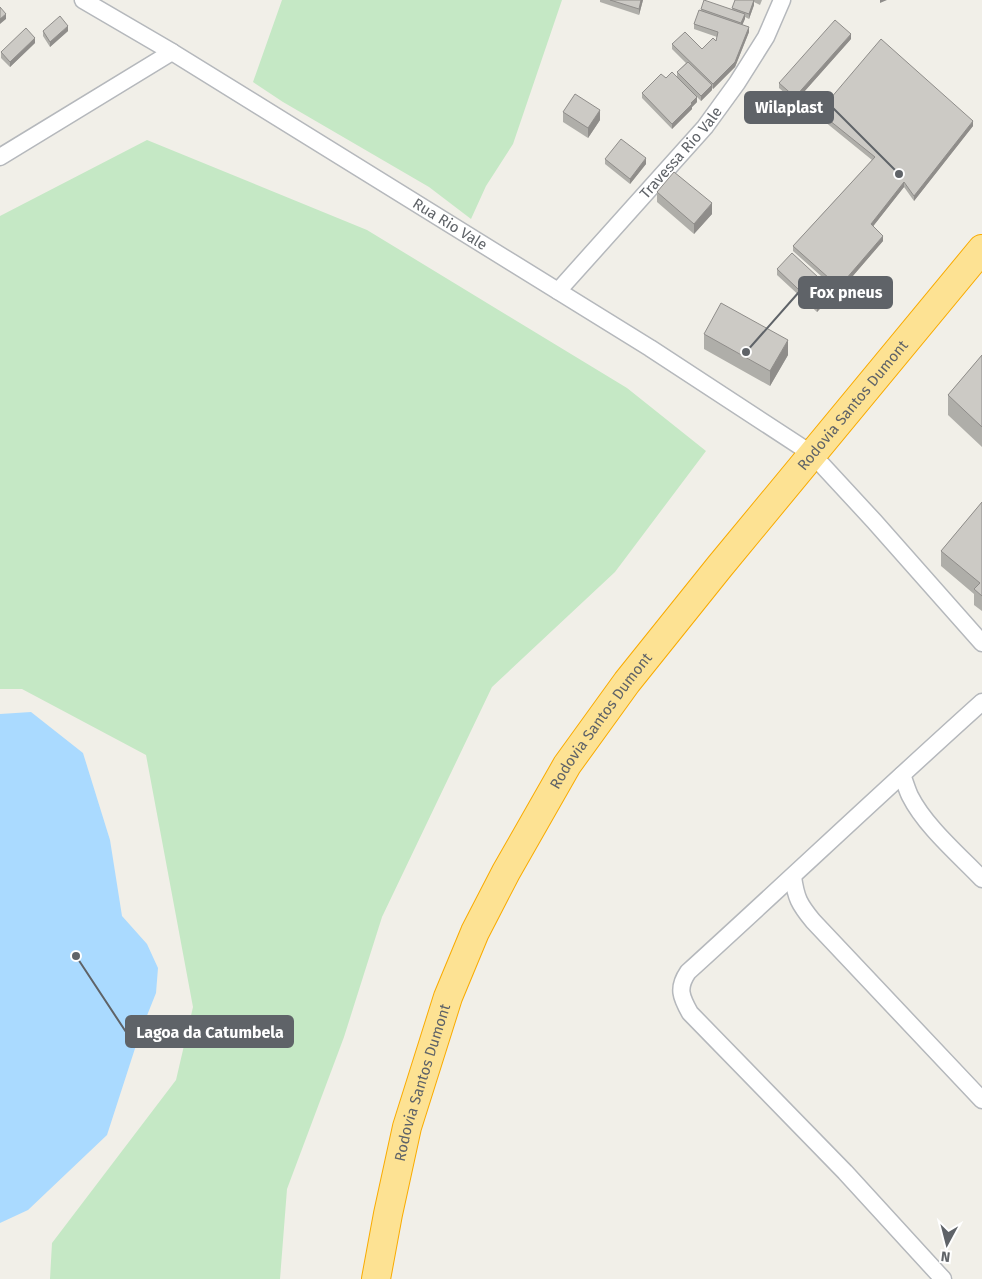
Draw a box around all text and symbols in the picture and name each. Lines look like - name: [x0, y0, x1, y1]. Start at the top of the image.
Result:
- callout: Wilaplast: [745, 92, 833, 123]
- text: Wilaplast: [755, 98, 824, 117]
- street label: Travessa Rio Vale: [636, 103, 726, 203]
- street label: Rua Rio Vale: [409, 194, 491, 254]
- callout: Fox pneus: [799, 277, 892, 308]
- text: Fox pneus: [810, 283, 883, 302]
- street label: Rodovia Santos Dumont: [794, 336, 912, 474]
- street label: Rodovia Santos Dumont: [546, 649, 656, 792]
- street label: Rodovia Santos Dumont: [391, 1001, 454, 1163]
- callout: Lagoa da Catumbela: [126, 1016, 293, 1047]
- text: Lagoa da Catumbela: [136, 1023, 284, 1042]
- north arrow: [922, 1219, 972, 1269]
- text: N: [940, 1247, 951, 1265]

